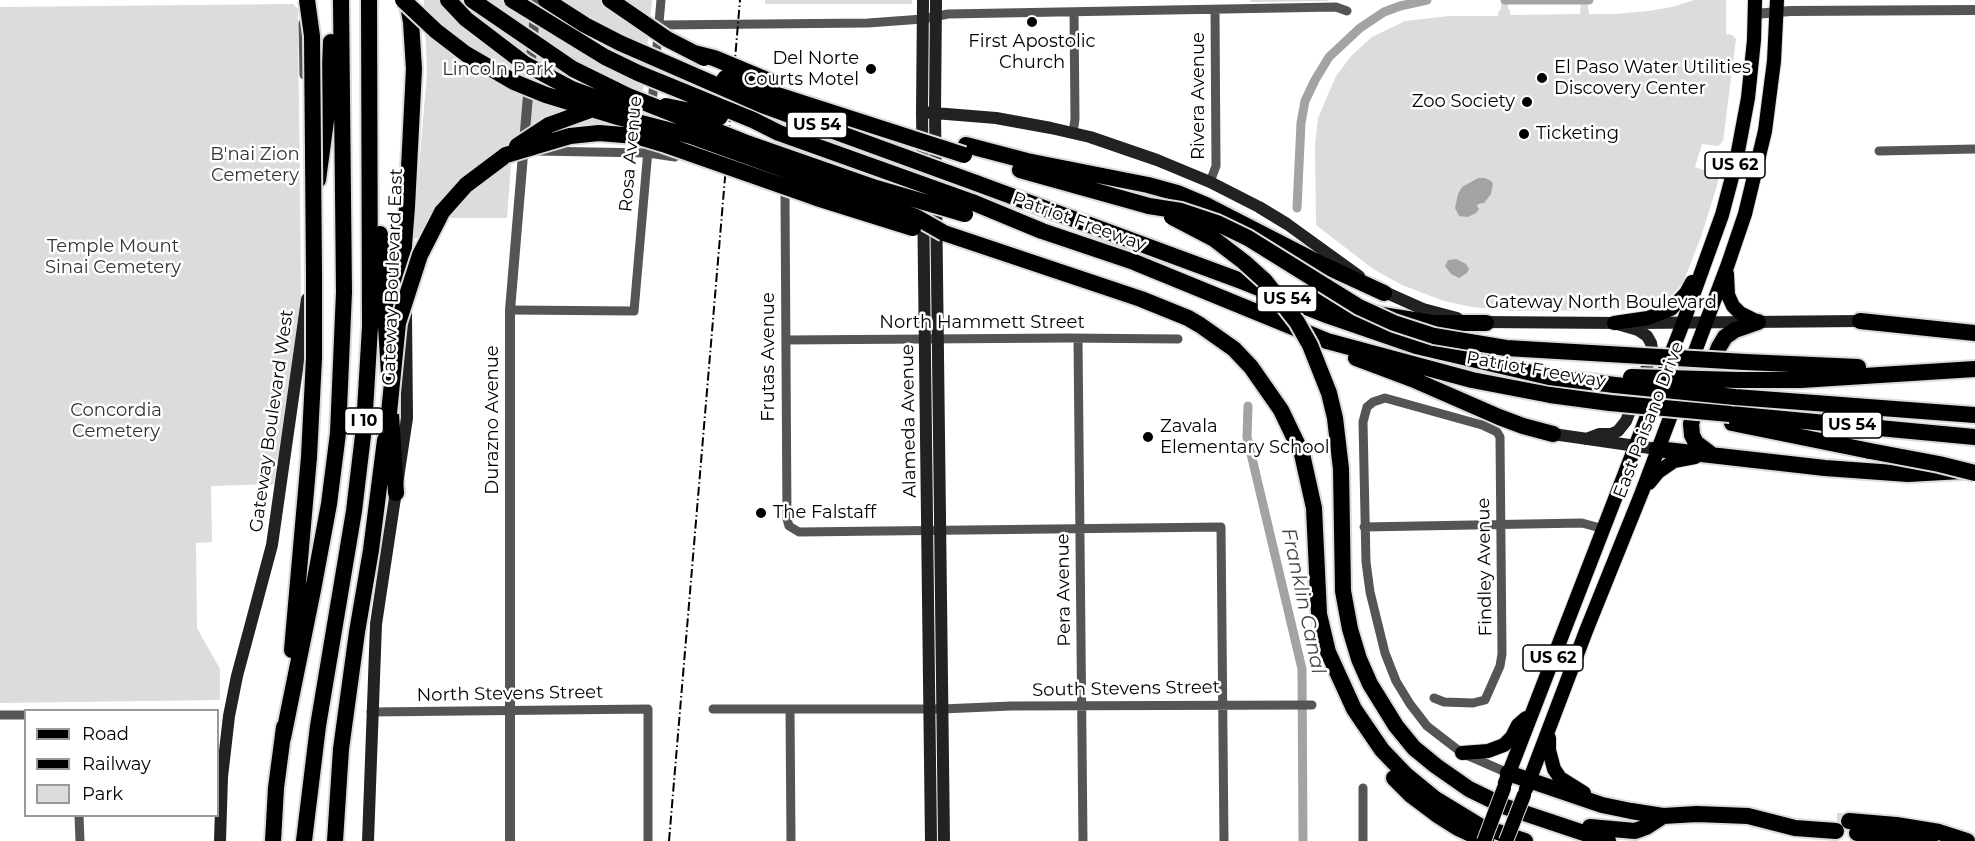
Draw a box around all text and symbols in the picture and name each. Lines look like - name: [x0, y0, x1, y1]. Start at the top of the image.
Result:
- marker: First Apostolic Church: [1025, 15, 1039, 29]
- place label: First Apostolic Church: [968, 31, 1096, 74]
- street label: Rivera Avenue: [1188, 32, 1210, 160]
- place label: Del Norte Courts Motel: [744, 48, 859, 90]
- place label: El Paso Water Utilities Discovery Center: [1554, 57, 1751, 100]
- park label: Lincoln Park: [442, 59, 554, 81]
- marker: Del Norte Courts Motel: [864, 62, 878, 76]
- marker: El Paso Water Utilities Discovery Center: [1535, 71, 1549, 85]
- place label: Zoo Society: [1412, 91, 1515, 113]
- street label: Rosa Avenue: [615, 95, 647, 213]
- marker: Zoo Society: [1520, 95, 1534, 109]
- road number: US 54: [787, 112, 847, 138]
- place label: Ticketing: [1536, 123, 1619, 145]
- marker: Ticketing: [1517, 127, 1531, 141]
- park label: B'nai Zion Cemetery: [210, 144, 300, 186]
- road number: US 62: [1705, 152, 1765, 178]
- street label: Gateway Boulevard East: [378, 168, 408, 386]
- street label: Patriot Freeway: [1009, 188, 1149, 256]
- park label: Temple Mount Sinai Cemetery: [45, 236, 181, 278]
- road number: US 54: [1257, 286, 1317, 312]
- street label: Frutas Avenue: [758, 292, 780, 422]
- street label: Gateway North Boulevard: [1485, 292, 1717, 314]
- street label: Gateway Boulevard West: [246, 308, 298, 534]
- street label: North Hammett Street: [879, 312, 1085, 334]
- street label: East Paisano Drive: [1609, 339, 1689, 501]
- street label: Alameda Avenue: [897, 344, 921, 498]
- street label: Durazno Avenue: [482, 345, 504, 495]
- street label: Patriot Freeway: [1465, 347, 1607, 393]
- park label: Concordia Cemetery: [70, 400, 162, 442]
- road number: I 10: [344, 408, 384, 434]
- road number: US 54: [1822, 412, 1882, 438]
- place label: Zavala Elementary School: [1160, 416, 1330, 458]
- marker: Zavala Elementary School: [1141, 430, 1155, 444]
- street label: Findley Avenue: [1473, 498, 1497, 636]
- place label: The Falstaff: [773, 502, 876, 524]
- marker: The Falstaff: [754, 506, 768, 520]
- water label: Franklin Canal: [1276, 526, 1330, 676]
- street label: Pera Avenue: [1052, 533, 1076, 647]
- road number: US 62: [1523, 645, 1583, 671]
- street label: South Stevens Street: [1032, 677, 1220, 701]
- street label: North Stevens Street: [416, 682, 604, 706]
- legend: [24, 709, 219, 817]
- text: Road: [82, 723, 129, 745]
- text: Railway: [82, 753, 151, 775]
- text: Park: [82, 783, 123, 805]

